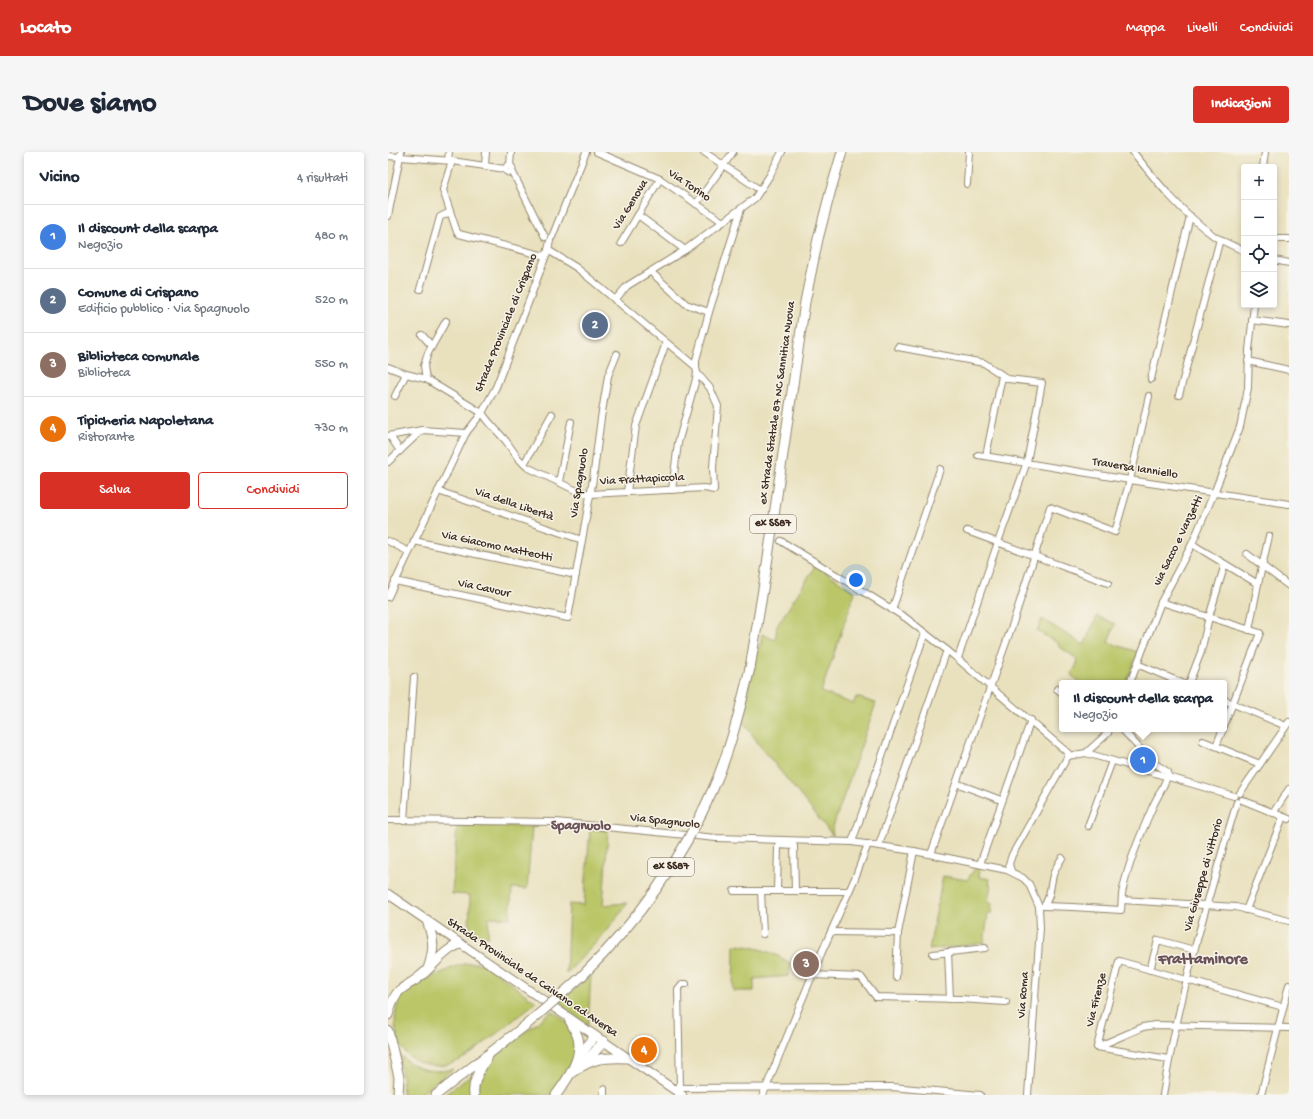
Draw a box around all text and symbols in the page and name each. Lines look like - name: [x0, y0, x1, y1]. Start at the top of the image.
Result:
- text: Locato: [20, 17, 71, 40]
- text: Mappa: [1126, 20, 1165, 37]
- text: Livelli: [1187, 20, 1218, 37]
- text: Condividi: [1240, 20, 1293, 37]
- button: Indicazioni: [1193, 86, 1289, 123]
- text: Dove siamo: [24, 88, 157, 121]
- map controls: [1241, 164, 1277, 308]
- button: +: [1241, 164, 1277, 200]
- street label: Via Torino: [664, 166, 713, 205]
- text: Vicino: [40, 168, 80, 188]
- text: 4 risultati: [297, 171, 348, 186]
- street label: Via Genova: [610, 177, 652, 233]
- button: −: [1241, 200, 1277, 236]
- text: Il discount della scarpa: [78, 220, 218, 238]
- text: 1: [50, 229, 56, 244]
- text: 480 m: [315, 229, 348, 244]
- button: locate: [1241, 236, 1277, 272]
- text: Negozio: [78, 238, 123, 253]
- street label: Strada Provinciale di Crispano: [473, 252, 541, 394]
- button: layers: [1241, 272, 1277, 308]
- text: Comune di Crispano: [78, 284, 198, 302]
- text: 2: [50, 293, 56, 308]
- text: 520 m: [315, 293, 348, 308]
- street label: ex Strada Statale 87 NC Sannitica Nuova: [757, 300, 799, 506]
- text: Edificio pubblico · Via Spagnuolo: [78, 302, 250, 317]
- pin: 2: [582, 310, 608, 340]
- text: Biblioteca comunale: [78, 348, 199, 366]
- text: 3: [50, 357, 56, 372]
- text: 550 m: [315, 357, 348, 372]
- text: Biblioteca: [78, 366, 130, 381]
- text: Tipicheria Napoletana: [78, 412, 213, 430]
- text: 4: [50, 421, 56, 436]
- text: 730 m: [315, 421, 348, 436]
- text: Ristorante: [78, 430, 134, 445]
- street label: Via Spagnuolo: [567, 447, 592, 520]
- street label: Traversa Ianniello: [1090, 455, 1179, 483]
- street label: Via Frattapiccola: [598, 471, 685, 489]
- button: Salva: [40, 472, 190, 509]
- button: Condividi: [198, 472, 348, 509]
- street label: Via della Libertà: [472, 485, 555, 525]
- street label: via Sacco e Vanzetti: [1151, 493, 1207, 588]
- road number: ex SS87: [750, 515, 796, 533]
- street label: Via Giacomo Matteotti: [439, 528, 554, 566]
- your location: [846, 570, 866, 590]
- street label: Via Cavour: [455, 576, 513, 602]
- popup: [1059, 680, 1227, 732]
- text: Il discount della scarpa: [1073, 690, 1213, 708]
- text: Negozio: [1073, 708, 1118, 723]
- pin: 1: [1130, 745, 1156, 775]
- street label: Via Spagnuolo: [628, 811, 701, 833]
- street label: Via Giuseppe di Vittorio: [1181, 817, 1227, 934]
- district label: Spagnuolo: [551, 818, 612, 835]
- road number: ex SS87: [648, 858, 694, 876]
- street label: Strada Provinciale da Caivano ad Aversa: [444, 915, 620, 1041]
- pin: 3: [793, 949, 819, 979]
- district label: Frattaminore: [1157, 951, 1248, 970]
- street label: Via Roma: [1015, 971, 1033, 1020]
- street label: Via Firenze: [1083, 971, 1111, 1029]
- pin: 4: [631, 1035, 657, 1065]

